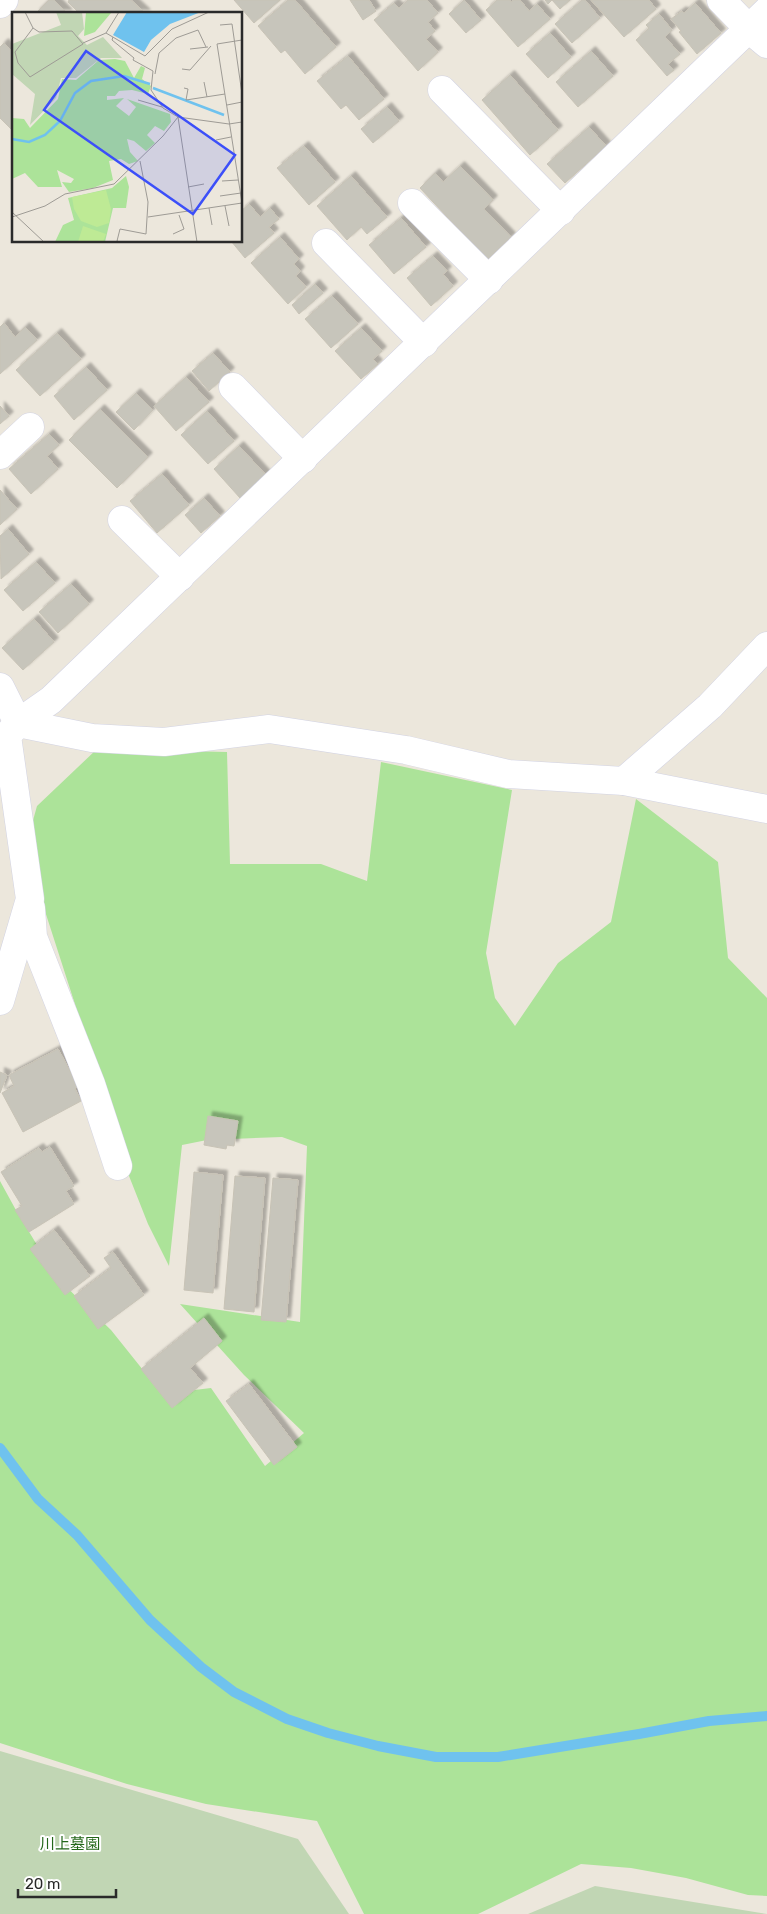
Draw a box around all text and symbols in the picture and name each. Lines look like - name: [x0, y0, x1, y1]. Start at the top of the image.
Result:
- inset map: [12, 12, 242, 242]
- park label: 川上墓園: [40, 1835, 100, 1853]
- scale bar: [18, 1866, 115, 1898]
- text: 20 m: [25, 1875, 60, 1893]

